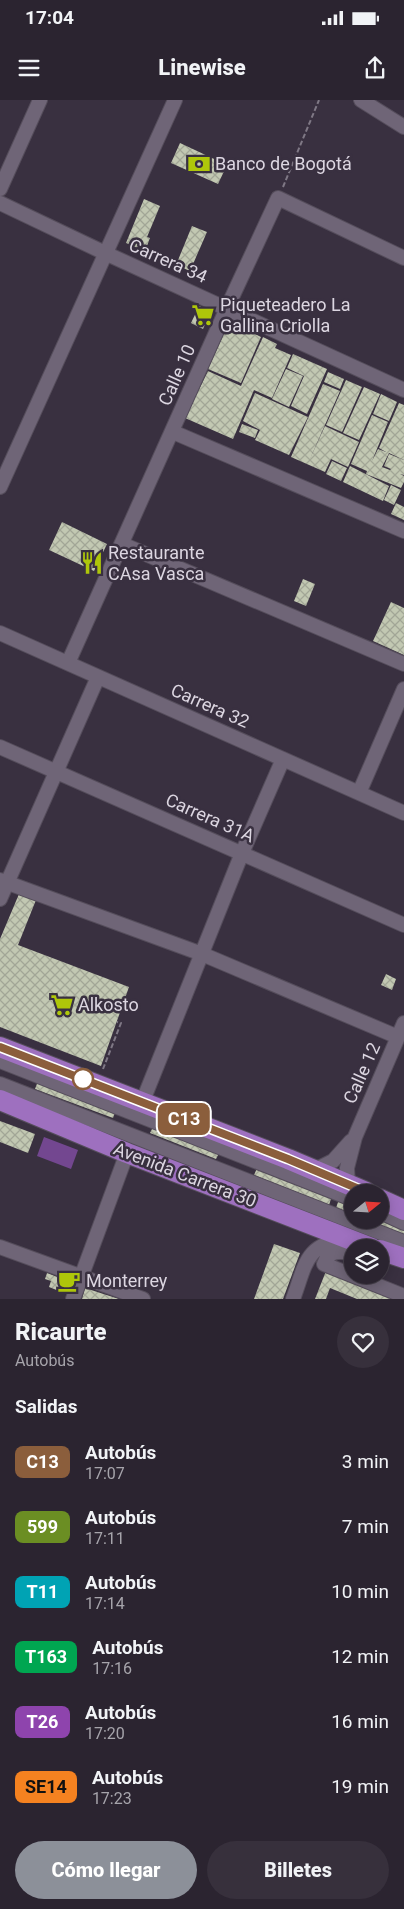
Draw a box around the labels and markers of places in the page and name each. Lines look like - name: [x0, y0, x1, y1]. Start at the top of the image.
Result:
- bank icon: Banco de Bogotá: [186, 151, 212, 177]
- place label: Banco de Bogotá: [215, 153, 352, 174]
- place label: Piqueteadero La Gallina Criolla: [220, 294, 351, 336]
- supermarket icon: Piqueteadero La Gallina Criolla: [190, 302, 216, 328]
- place label: Restaurante CAsa Vasca: [108, 542, 204, 584]
- restaurant icon: Restaurante CAsa Vasca: [79, 550, 105, 576]
- supermarket icon: Alkosto: [49, 992, 75, 1018]
- place label: Alkosto: [78, 994, 139, 1015]
- unlabelled marker: [72, 1068, 94, 1090]
- cafe icon: Monterrey: [56, 1268, 82, 1294]
- place label: Monterrey: [86, 1270, 168, 1291]

